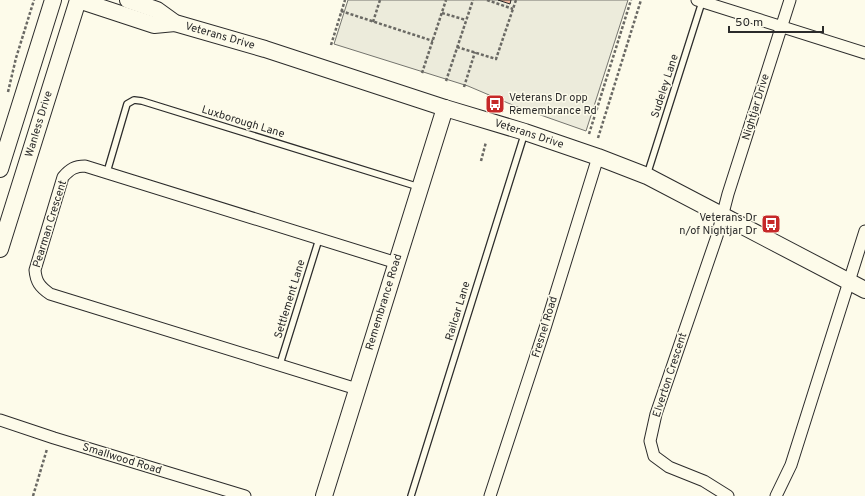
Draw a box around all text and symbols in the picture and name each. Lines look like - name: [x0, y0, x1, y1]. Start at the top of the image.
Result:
- scale bar: [729, 8, 823, 34]
- text: 50 m: [735, 15, 763, 31]
- street label: Veterans Drive: [183, 19, 257, 53]
- street label: Sudeley Lane: [648, 52, 682, 120]
- street label: Nightjar Drive: [739, 72, 773, 142]
- street label: Wanless Drive: [22, 89, 56, 159]
- place label: Veterans Dr opp Remembrance Rd: [509, 91, 597, 118]
- bus stop icon: Veterans Dr opp Remembrance Rd: [484, 93, 506, 115]
- street label: Luxborough Lane: [200, 103, 286, 141]
- street label: Veterans Drive: [493, 116, 565, 152]
- street label: Pearman Crescent: [30, 179, 70, 269]
- place label: Veterans Dr n/of Nightjar Dr: [679, 211, 758, 238]
- bus stop icon: Veterans Dr n/of Nightjar Dr: [760, 213, 782, 235]
- street label: Remembrance Road: [363, 252, 405, 352]
- street label: Settlement Lane: [271, 258, 309, 340]
- street label: Railcar Lane: [442, 280, 474, 342]
- street label: Fresnel Road: [529, 295, 561, 359]
- street label: Elverton Crescent: [650, 331, 690, 419]
- street label: Smallwood Road: [81, 440, 163, 478]

